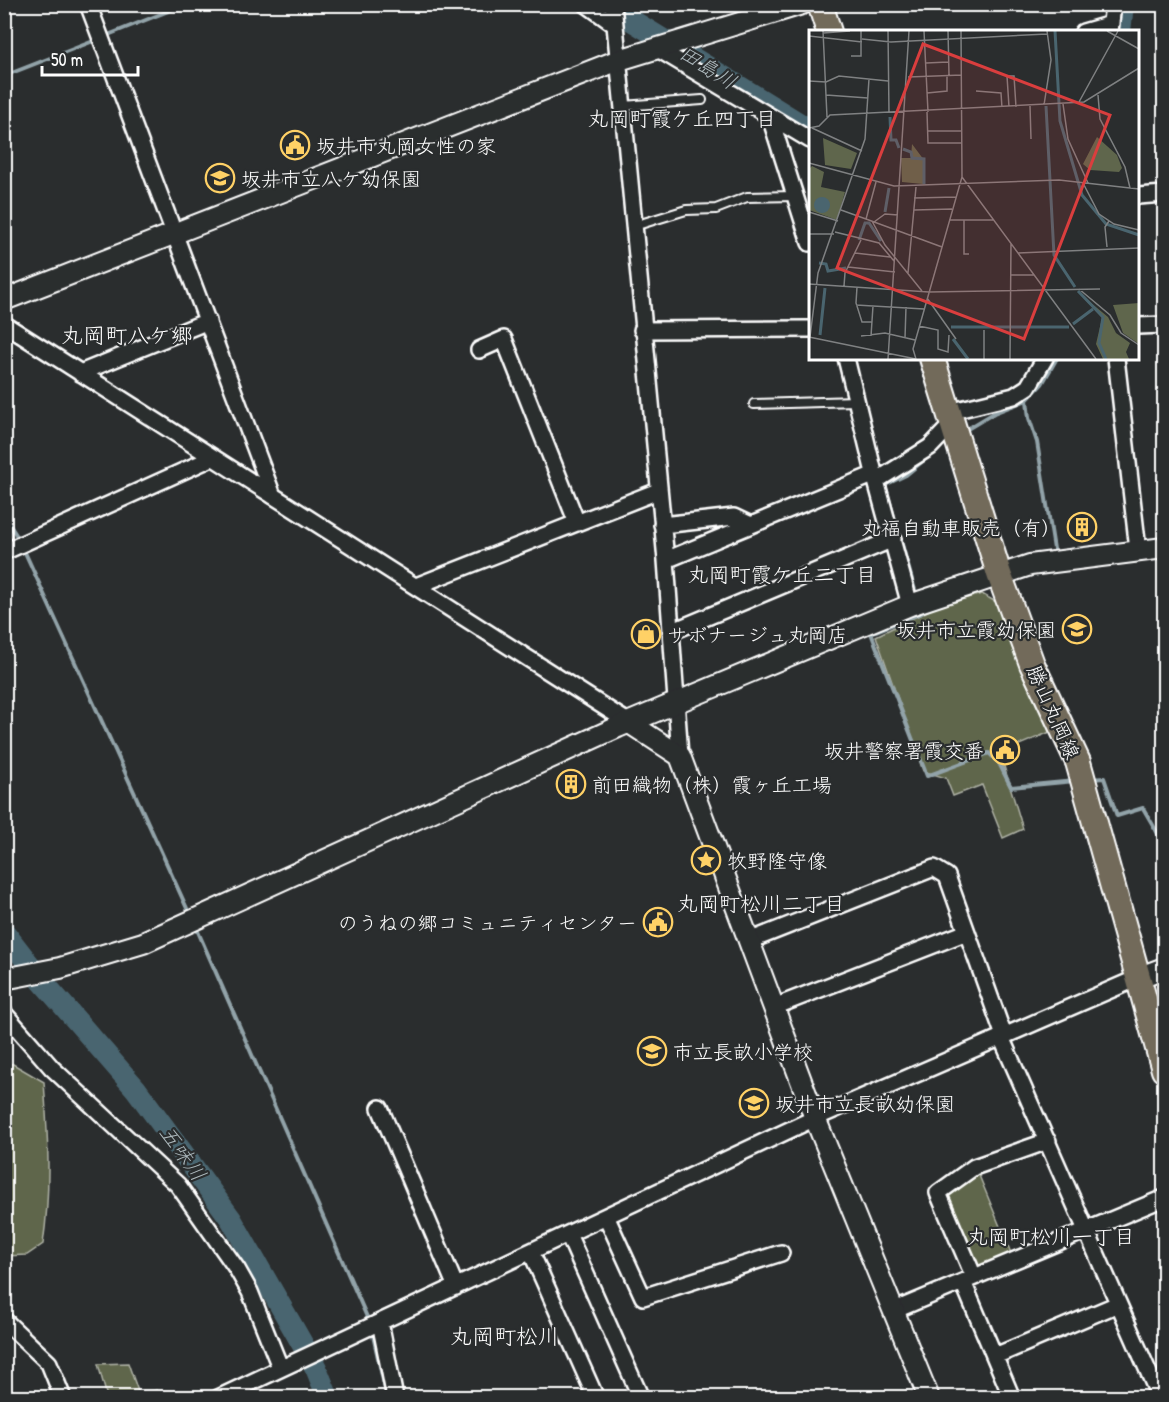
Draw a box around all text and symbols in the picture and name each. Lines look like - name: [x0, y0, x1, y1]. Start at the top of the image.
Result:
- inset map: [809, 30, 1139, 360]
- water label: 田島川: [674, 38, 742, 96]
- scale bar: [42, 39, 138, 77]
- text: 50 m: [51, 47, 83, 72]
- district label: 丸岡町霞ケ丘四丁目: [588, 104, 777, 133]
- public building icon: 坂井市丸岡女性の家: [279, 129, 311, 161]
- place label: 坂井市丸岡女性の家: [316, 132, 496, 159]
- school or university icon: 坂井市立八ケ幼保園: [204, 162, 236, 194]
- place label: 坂井市立八ケ幼保園: [241, 165, 421, 192]
- district label: 丸岡町八ケ郷: [61, 320, 193, 350]
- building icon: 丸福自動車販売（有）: [1066, 511, 1098, 543]
- place label: 丸福自動車販売（有）: [861, 514, 1061, 541]
- district label: 丸岡町霞ケ丘二丁目: [688, 560, 877, 589]
- school or university icon: 坂井市立霞幼保園: [1061, 613, 1093, 645]
- place label: 坂井市立霞幼保園: [896, 616, 1056, 643]
- shop icon: サボナージュ丸岡店: [630, 618, 662, 650]
- place label: サボナージュ丸岡店: [667, 621, 847, 648]
- street label: 勝山丸岡線: [1021, 661, 1087, 763]
- public building icon: 坂井警察署霞交番: [989, 734, 1021, 766]
- place label: 坂井警察署霞交番: [824, 737, 984, 764]
- building icon: 前田織物（株）霞ヶ丘工場: [555, 768, 587, 800]
- place label: 前田織物（株）霞ヶ丘工場: [592, 771, 832, 798]
- place icon: 牧野隆守像: [690, 844, 722, 876]
- place label: 牧野隆守像: [727, 847, 827, 874]
- district label: 丸岡町松川二丁目: [677, 889, 845, 918]
- public building icon: のうねの郷コミュニティセンター: [642, 906, 674, 938]
- place label: のうねの郷コミュニティセンター: [338, 909, 637, 936]
- school or university icon: 市立長畝小学校: [636, 1035, 668, 1067]
- place label: 市立長畝小学校: [673, 1038, 813, 1065]
- school or university icon: 坂井市立長畝幼保園: [738, 1087, 770, 1119]
- place label: 坂井市立長畝幼保園: [775, 1090, 955, 1117]
- water label: 五味川: [153, 1119, 213, 1187]
- district label: 丸岡町松川一丁目: [967, 1222, 1135, 1251]
- district label: 丸岡町松川: [450, 1321, 560, 1351]

